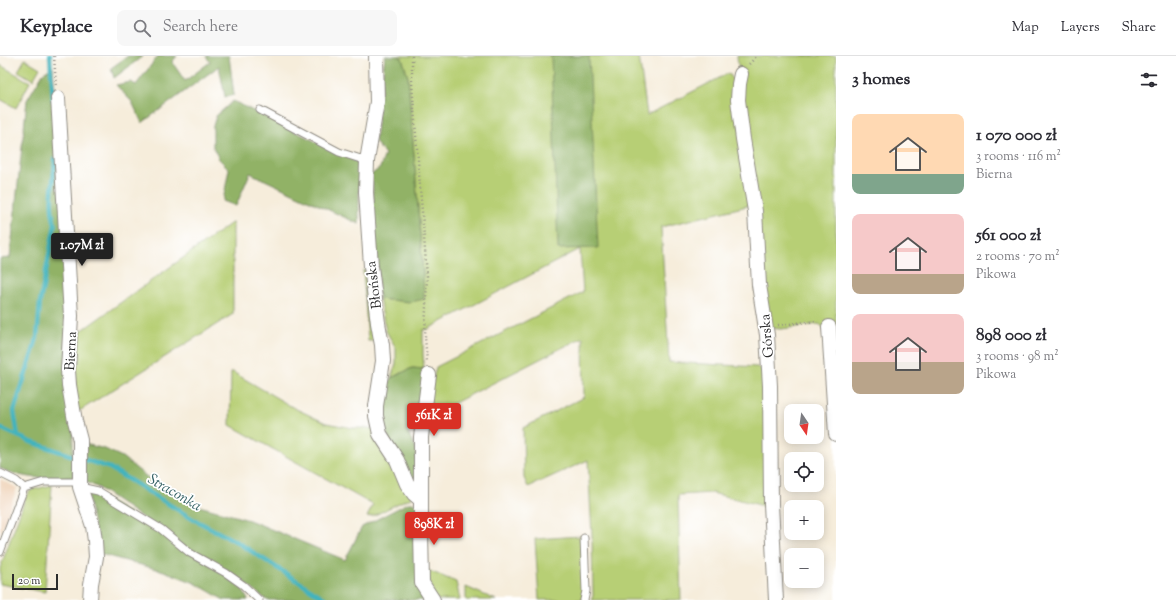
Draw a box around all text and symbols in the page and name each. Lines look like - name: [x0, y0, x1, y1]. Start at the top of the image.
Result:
- search box: [117, 10, 397, 46]
- text: Keyplace: [20, 14, 93, 41]
- icon: search: [131, 17, 153, 39]
- text: Search here: [163, 17, 238, 38]
- text: Map: [1012, 18, 1039, 38]
- text: Layers: [1061, 18, 1099, 38]
- text: Share: [1121, 18, 1156, 38]
- text: 3 homes: [852, 68, 910, 92]
- icon: filters: [1138, 69, 1160, 91]
- text: 1 070 000 zł: [976, 124, 1057, 148]
- icon: home: [884, 130, 932, 178]
- text: 3 rooms · 116 m²: [976, 148, 1061, 166]
- text: Bierna: [976, 166, 1012, 184]
- text: 561 000 zł: [976, 224, 1041, 248]
- icon: home: [884, 230, 932, 278]
- pin: 1.07M zł: [41, 233, 123, 267]
- text: 1.07M zł: [60, 237, 104, 255]
- text: 2 rooms · 70 m²: [976, 248, 1060, 266]
- street label: Błońska: [362, 259, 388, 310]
- text: Pikowa: [976, 266, 1016, 284]
- street label: Górska: [756, 313, 780, 359]
- text: 898 000 zł: [976, 324, 1047, 348]
- street label: Bierna: [61, 330, 83, 371]
- icon: home: [884, 330, 932, 378]
- text: 3 rooms · 98 m²: [976, 348, 1059, 366]
- text: Pikowa: [976, 366, 1016, 384]
- pin: 561K zł: [397, 403, 471, 437]
- north arrow: [784, 404, 824, 444]
- map controls: [784, 404, 824, 588]
- text: 561K zł: [416, 407, 452, 425]
- button: locate: [784, 452, 824, 492]
- water label: Straconka: [143, 469, 205, 517]
- button: +: [784, 500, 824, 540]
- pin: 898K zł: [397, 512, 471, 546]
- text: 898K zł: [414, 516, 454, 534]
- button: −: [784, 548, 824, 588]
- scale bar: [12, 572, 58, 591]
- text: 20 m: [18, 573, 40, 589]

